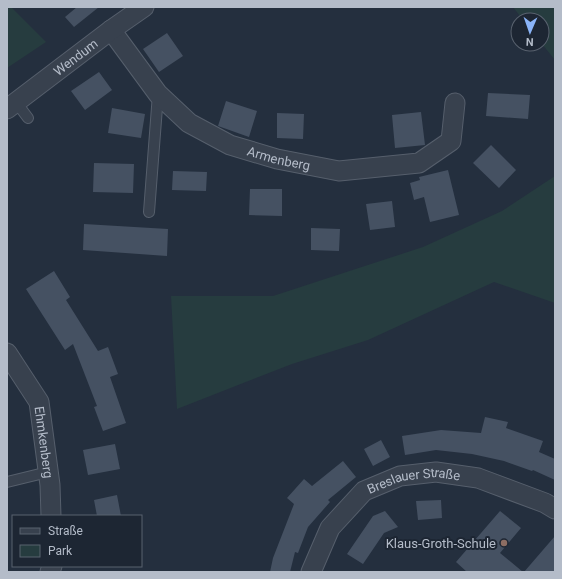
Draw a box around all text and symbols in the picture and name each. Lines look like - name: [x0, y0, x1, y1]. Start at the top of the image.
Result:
- north arrow: [510, 12, 550, 52]
- text: N: [525, 35, 534, 48]
- street label: Wendum: [51, 36, 101, 79]
- street label: Armenberg: [245, 144, 311, 173]
- street label: Ehmkenberg: [32, 405, 56, 479]
- street label: Breslauer Straße: [365, 465, 461, 497]
- legend: [12, 515, 142, 567]
- text: Straße: [48, 524, 83, 538]
- place label: Klaus-Groth-Schule: [386, 536, 496, 551]
- marker: Klaus-Groth-Schule: [499, 538, 509, 548]
- text: Park: [48, 544, 73, 558]

